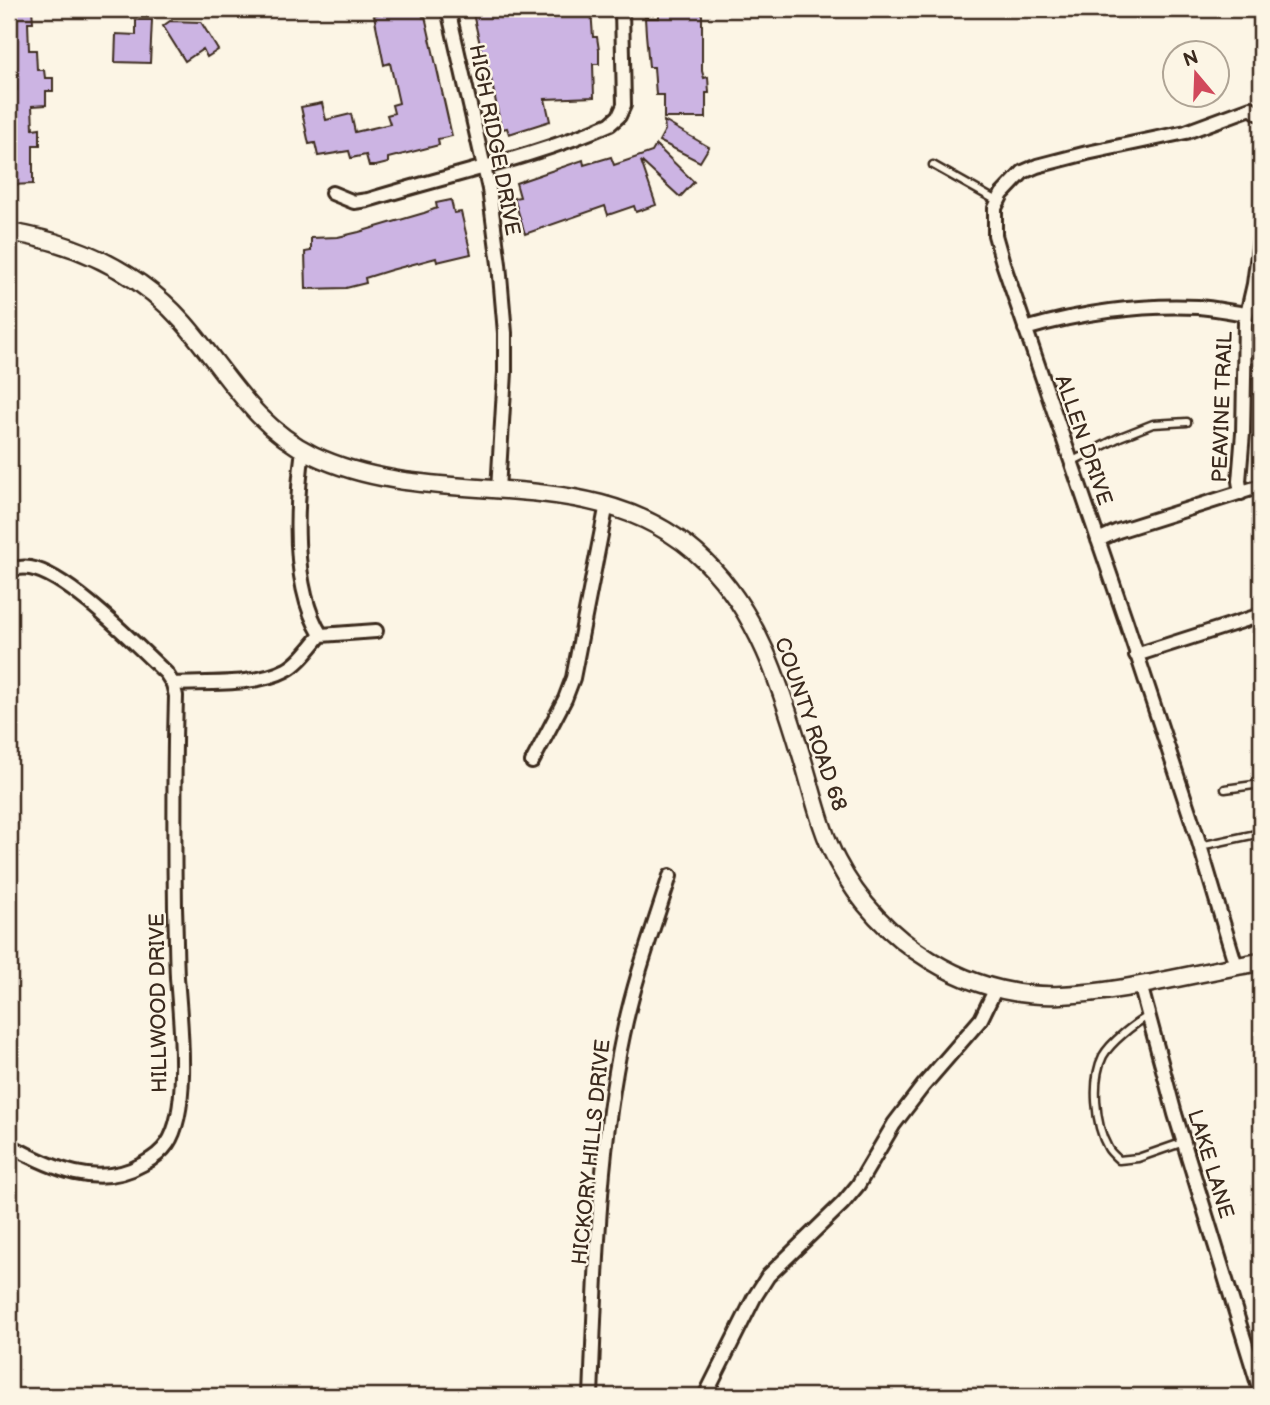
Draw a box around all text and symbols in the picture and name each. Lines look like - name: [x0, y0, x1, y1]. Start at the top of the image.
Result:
- north arrow: [1162, 38, 1232, 108]
- street label: HIGH RIDGE DRIVE: [464, 42, 525, 238]
- text: N: [1180, 46, 1201, 73]
- street label: PEAVINE TRAIL: [1207, 331, 1238, 483]
- street label: ALLEN DRIVE: [1050, 372, 1117, 508]
- street label: COUNTY ROAD 68: [769, 634, 852, 814]
- street label: HILLWOOD DRIVE: [144, 913, 173, 1093]
- street label: HICKORY HILLS DRIVE: [567, 1038, 616, 1266]
- street label: LAKE LANE: [1182, 1107, 1239, 1222]

